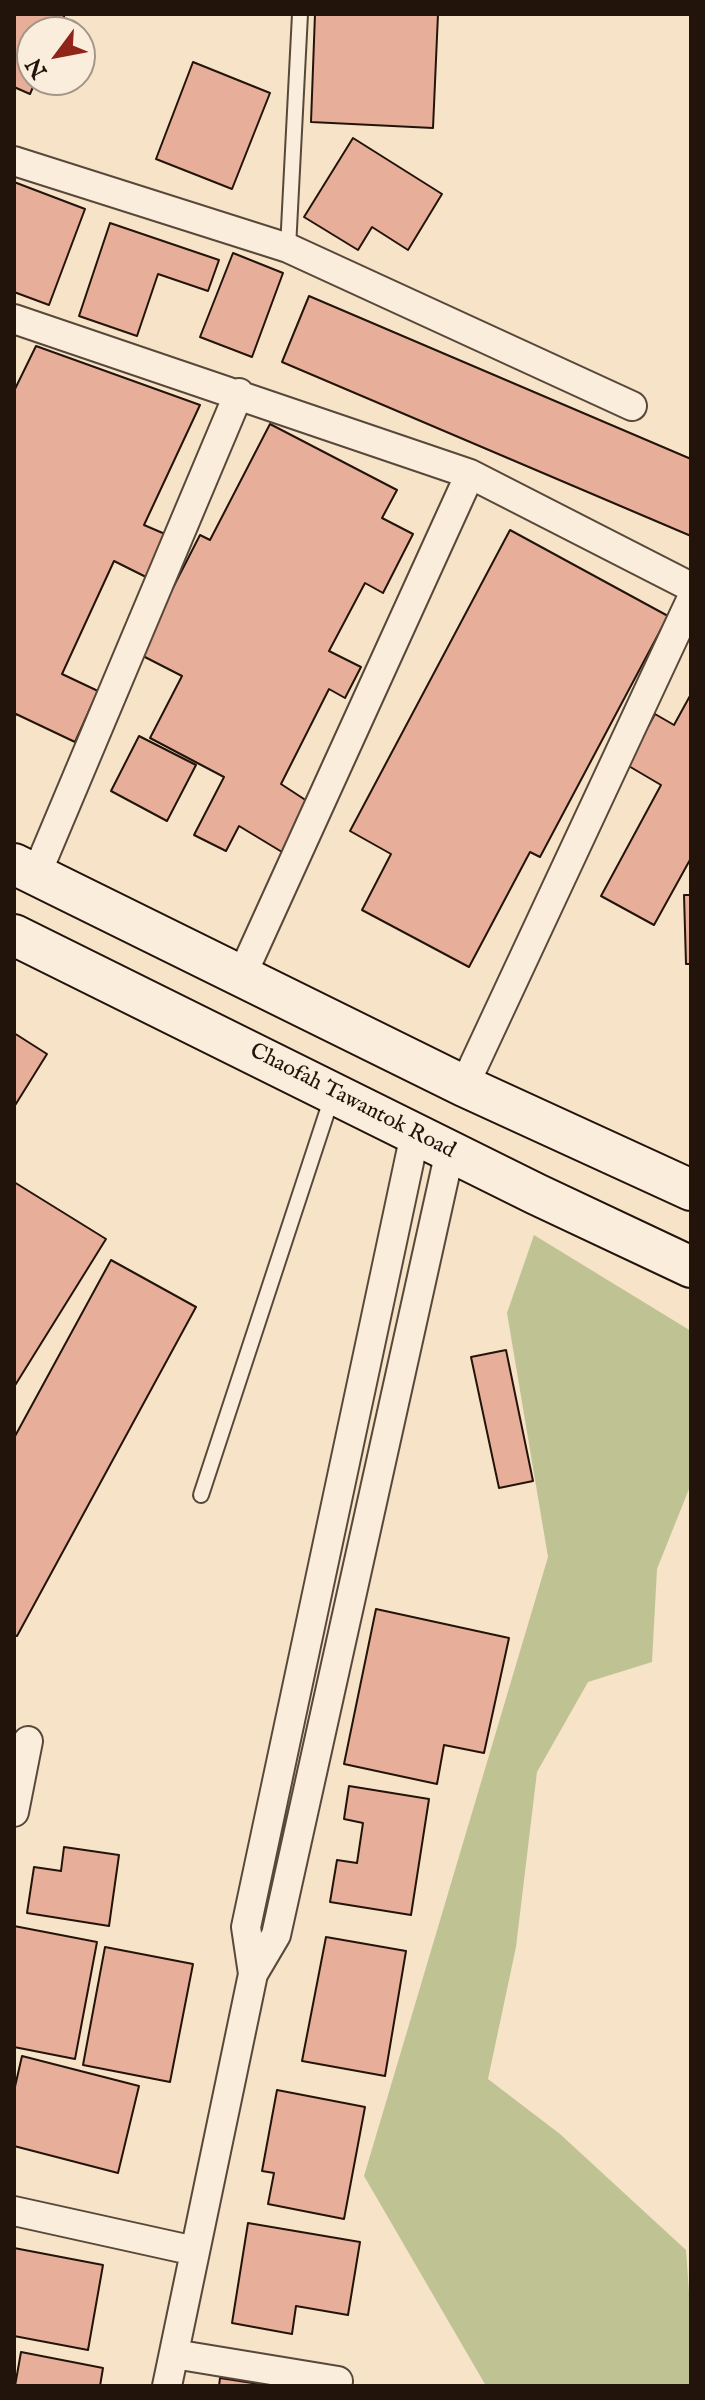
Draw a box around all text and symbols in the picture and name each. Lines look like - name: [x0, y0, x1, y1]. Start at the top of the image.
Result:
- north arrow: [16, 16, 96, 96]
- text: N: [20, 52, 54, 83]
- street label: Chaofah Tawantok Road: [245, 1039, 459, 1165]

